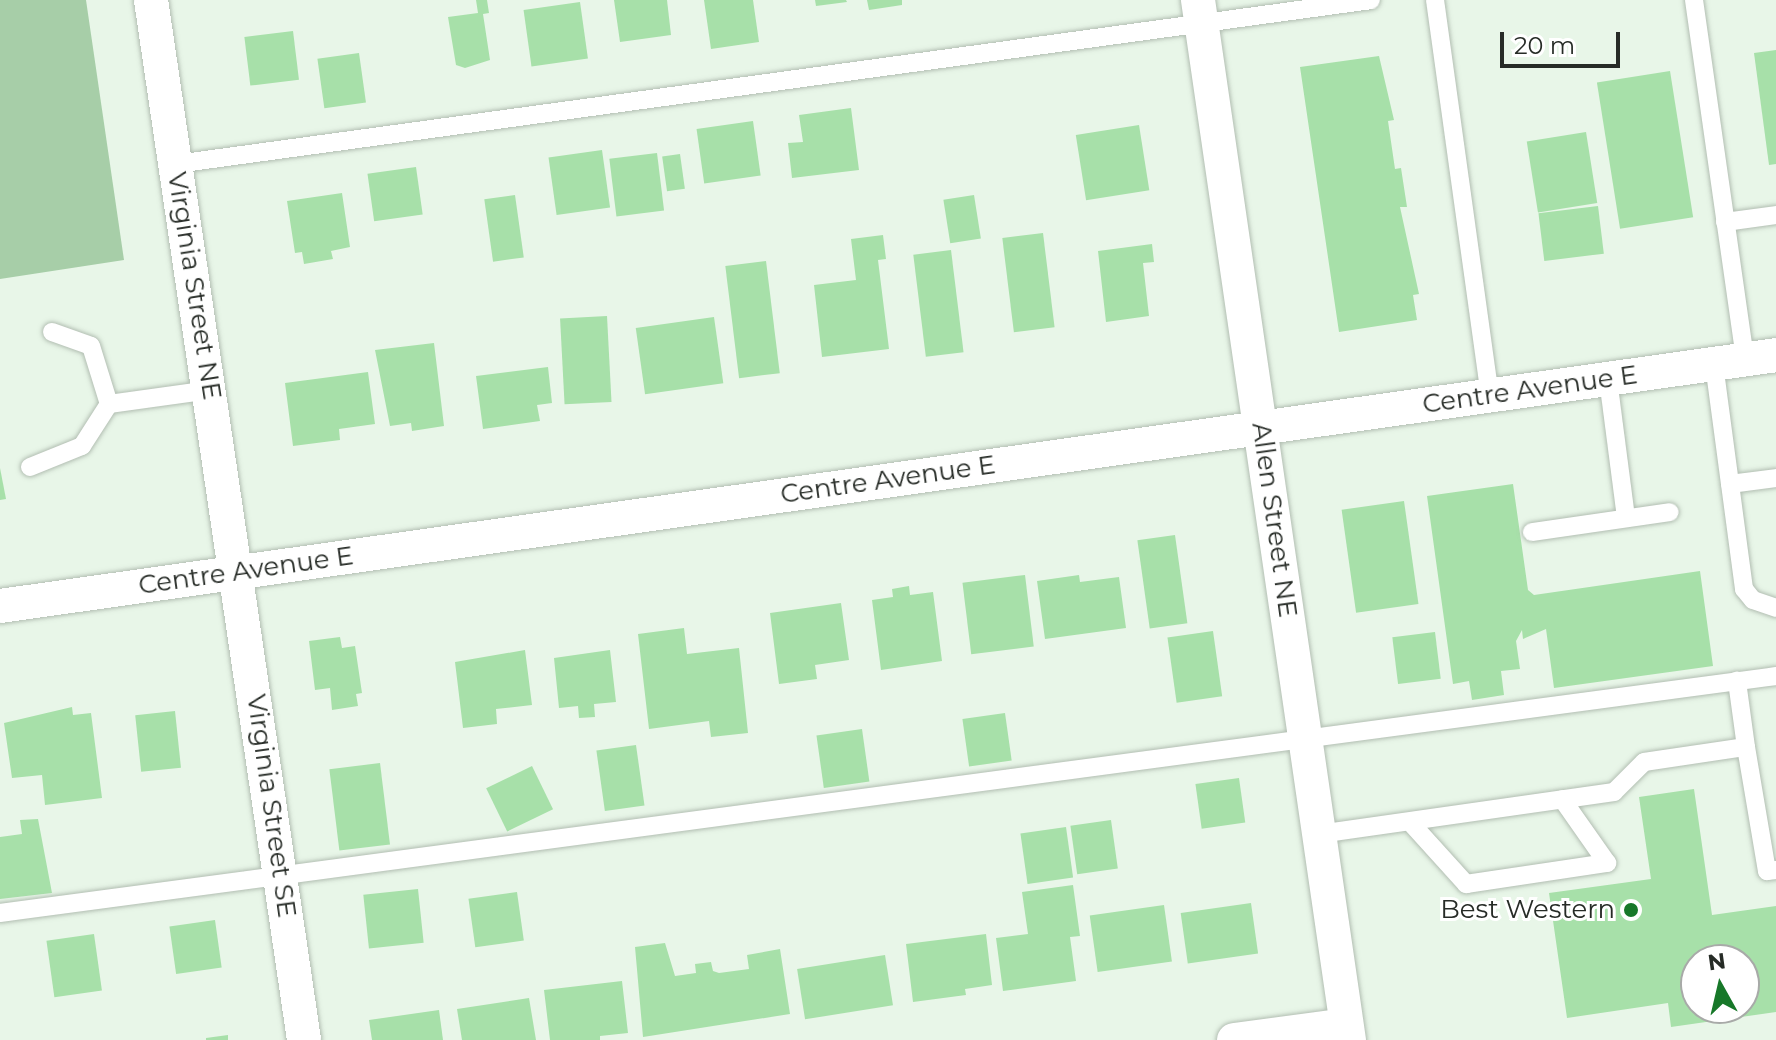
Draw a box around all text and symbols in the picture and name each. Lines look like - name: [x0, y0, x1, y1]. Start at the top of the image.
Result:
- scale bar: [1504, 16, 1624, 66]
- text: 20 m: [1514, 31, 1575, 60]
- street label: Virginia Street NE: [161, 170, 227, 402]
- street label: Centre Avenue E: [1421, 359, 1639, 421]
- street label: Allen Street NE: [1245, 420, 1303, 620]
- street label: Centre Avenue E: [779, 449, 997, 511]
- street label: Centre Avenue E: [137, 540, 355, 602]
- street label: Virginia Street SE: [240, 692, 302, 920]
- place label: Best Western: [1440, 894, 1615, 926]
- marker: Best Western: [1622, 901, 1640, 919]
- north arrow: [1680, 944, 1760, 1024]
- text: N: [1706, 947, 1728, 976]

